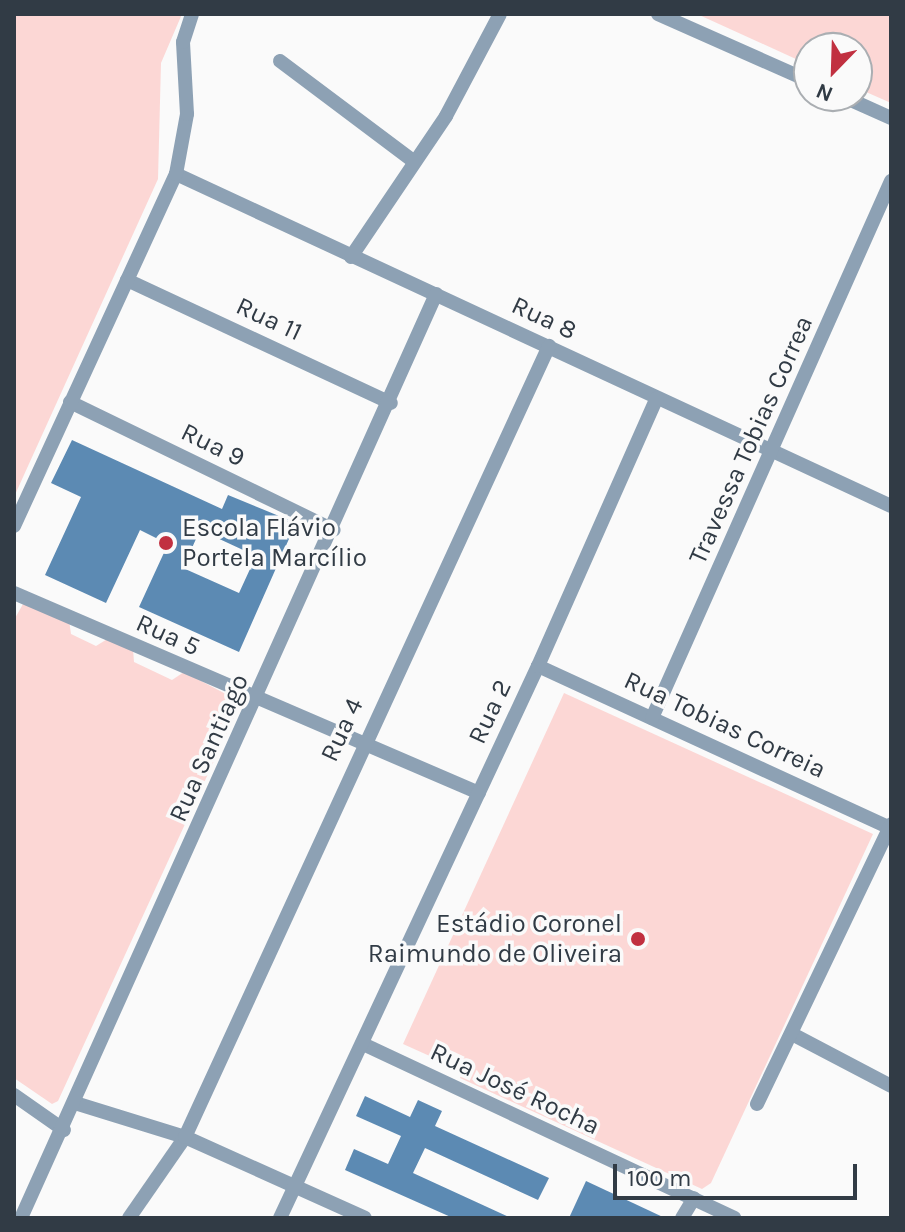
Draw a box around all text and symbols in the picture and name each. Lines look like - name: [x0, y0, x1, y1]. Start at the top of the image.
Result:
- north arrow: [793, 32, 873, 112]
- text: N: [812, 77, 837, 107]
- street label: Rua 8: [507, 289, 581, 347]
- street label: Rua 11: [231, 290, 307, 348]
- street label: Travessa Tobias Correa: [682, 311, 820, 569]
- street label: Rua 9: [176, 416, 250, 474]
- place label: Escola Flávio Portela Marcílio: [182, 512, 367, 574]
- marker: Escola Flávio Portela Marcílio: [157, 534, 175, 552]
- street label: Rua 5: [131, 607, 205, 663]
- street label: Rua Tobias Correia: [619, 665, 831, 785]
- street label: Rua Santiago: [162, 669, 256, 827]
- street label: Rua 2: [462, 675, 518, 749]
- street label: Rua 4: [314, 693, 370, 767]
- place label: Estádio Coronel Raimundo de Oliveira: [368, 908, 622, 970]
- marker: Estádio Coronel Raimundo de Oliveira: [629, 930, 647, 948]
- street label: Rua José Rocha: [425, 1036, 605, 1142]
- scale bar: [617, 1148, 861, 1198]
- text: 100 m: [627, 1164, 692, 1192]

